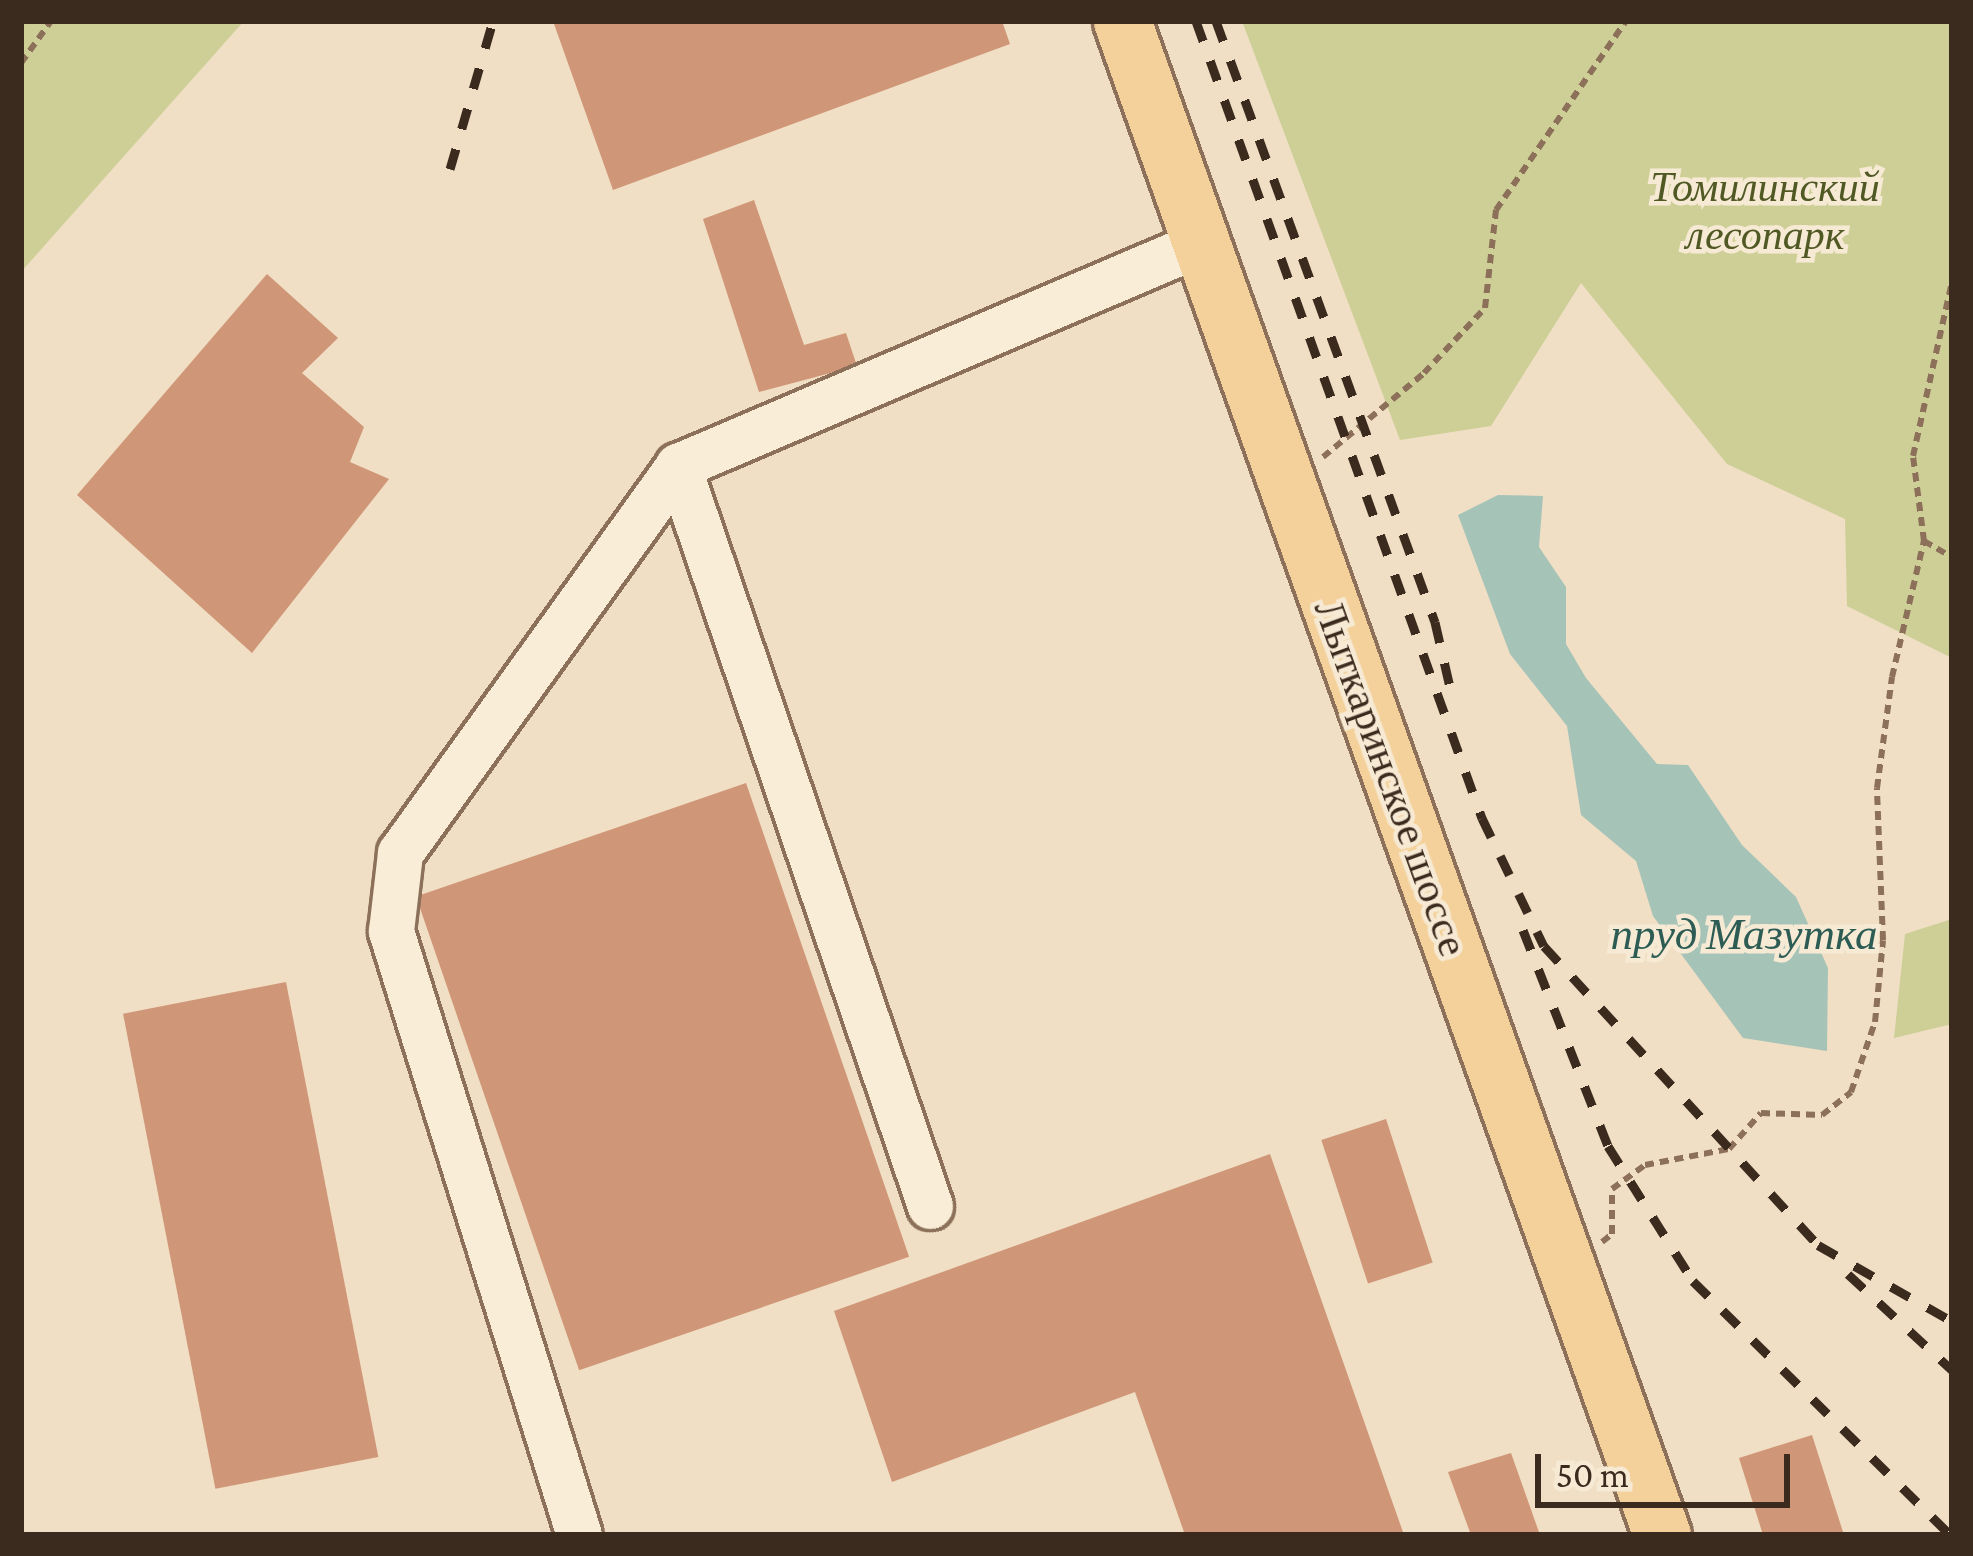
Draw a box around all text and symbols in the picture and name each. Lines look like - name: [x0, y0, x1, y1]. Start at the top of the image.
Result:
- park label: Томилинский лесопарк: [1650, 162, 1880, 260]
- street label: Лыткаринское шоссе: [1303, 593, 1479, 963]
- water label: пруд Мазутка: [1611, 908, 1877, 962]
- scale bar: [1541, 1430, 1796, 1504]
- text: 50 m: [1556, 1455, 1629, 1495]

